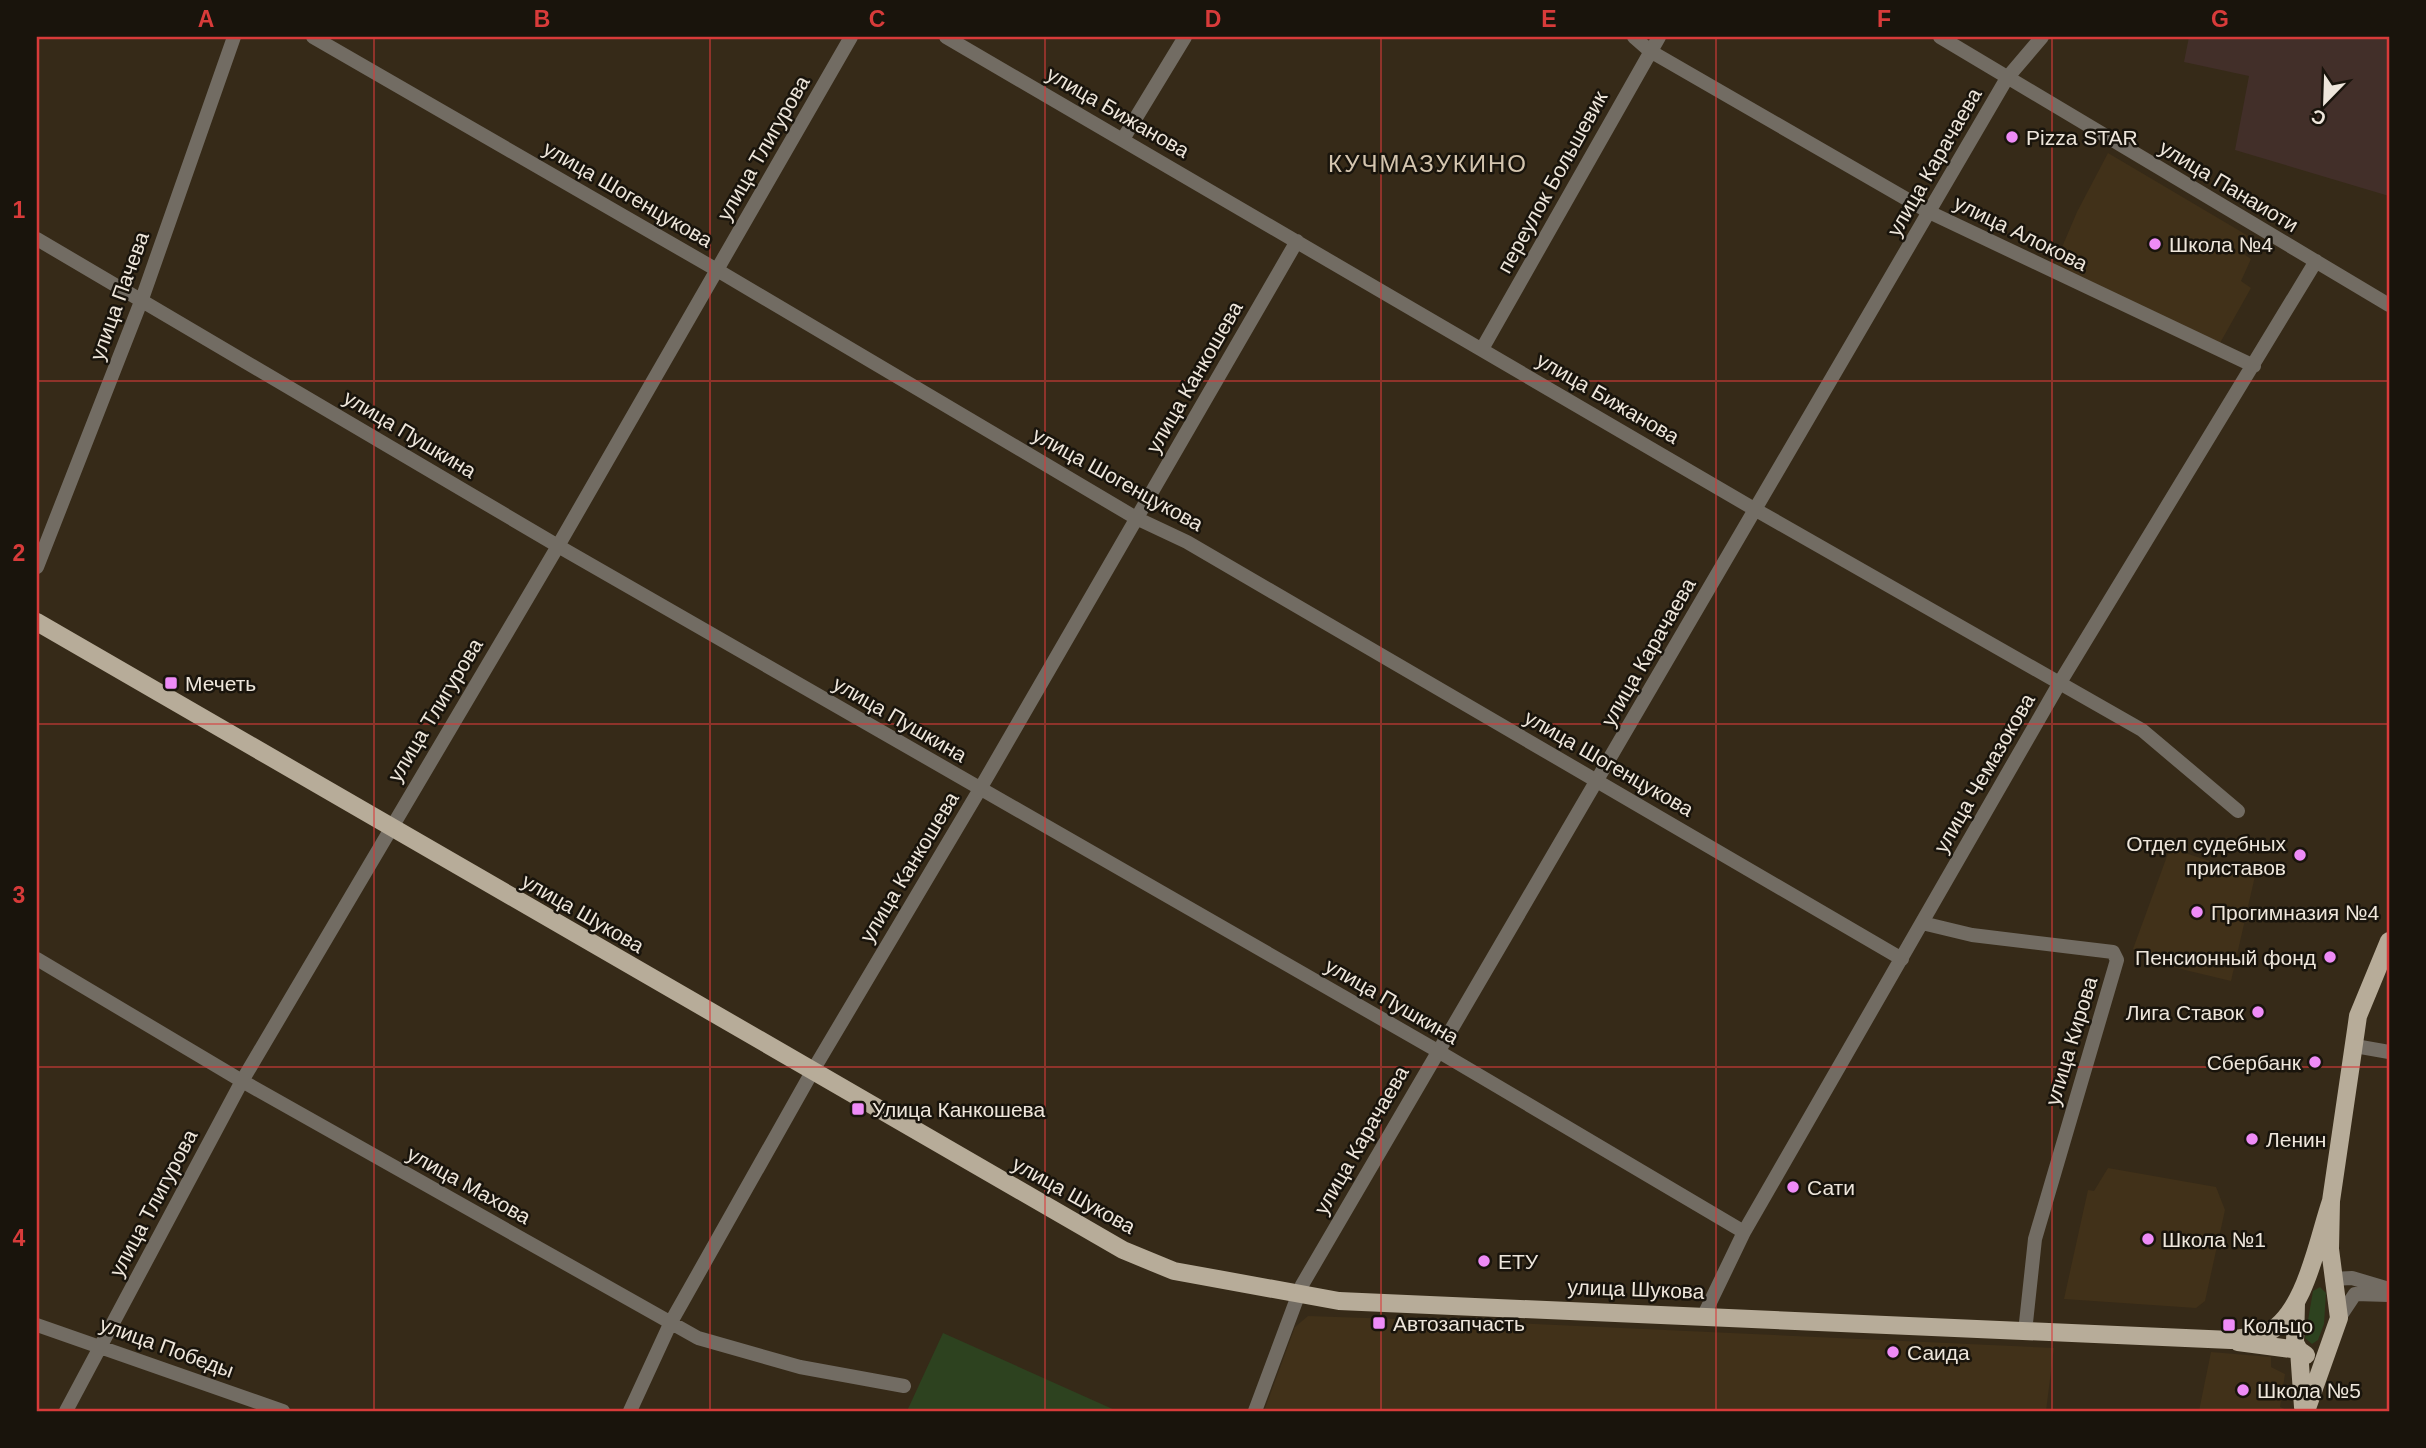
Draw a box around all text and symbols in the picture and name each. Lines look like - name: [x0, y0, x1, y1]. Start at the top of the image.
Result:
- text: A: [198, 6, 214, 32]
- text: B: [534, 6, 550, 32]
- text: C: [869, 6, 885, 32]
- text: D: [1205, 6, 1221, 32]
- text: E: [1541, 6, 1557, 32]
- text: F: [1877, 6, 1891, 32]
- text: G: [2211, 6, 2229, 32]
- street label: улица Бижанова: [1043, 62, 1194, 162]
- north arrow: [2290, 66, 2360, 136]
- street label: улица Тлигурова: [712, 71, 814, 224]
- street label: улица Карачаева: [1882, 84, 1986, 240]
- street label: переулок Большевик: [1492, 86, 1612, 277]
- text: С: [2308, 105, 2329, 130]
- place label: Pizza STAR: [2026, 126, 2138, 149]
- marker: Pizza STAR: [2004, 129, 2020, 145]
- street label: улица Панаиоти: [2155, 135, 2303, 237]
- street label: улица Шогенцукова: [539, 136, 717, 252]
- district label: КУЧМАЗУКИНО: [1328, 150, 1528, 177]
- street label: улица Алокова: [1951, 191, 2092, 275]
- text: 1: [13, 197, 26, 223]
- street label: улица Пачева: [85, 228, 153, 363]
- place label: Школа №4: [2169, 233, 2273, 256]
- marker: Школа №4: [2147, 236, 2163, 252]
- street label: улица Канкошева: [1141, 297, 1247, 457]
- street label: улица Бижанова: [1533, 348, 1684, 448]
- street label: улица Пушкина: [340, 385, 481, 483]
- street label: улица Шогенцукова: [1029, 423, 1207, 536]
- text: 2: [13, 540, 25, 566]
- street label: улица Карачаева: [1596, 574, 1700, 730]
- street label: улица Тлигурова: [383, 634, 487, 786]
- street label: улица Пушкина: [829, 671, 971, 767]
- place label: Мечеть: [185, 672, 256, 695]
- marker: Мечеть: [163, 675, 179, 691]
- street label: улица Чемазокова: [1929, 689, 2039, 857]
- street label: улица Шогенцукова: [1520, 705, 1698, 821]
- street label: улица Канкошева: [855, 787, 963, 946]
- place label: Отдел судебных приставов: [2126, 832, 2287, 879]
- marker: Отдел судебных приставов: [2292, 847, 2308, 863]
- street label: улица Шукова: [518, 869, 648, 957]
- text: 3: [13, 882, 25, 908]
- place label: Прогимназия №4: [2211, 901, 2379, 924]
- marker: Прогимназия №4: [2189, 904, 2205, 920]
- place label: Пенсионный фонд: [2135, 946, 2316, 969]
- marker: Пенсионный фонд: [2322, 949, 2338, 965]
- street label: улица Пушкина: [1321, 953, 1463, 1049]
- street label: улица Кирова: [2040, 974, 2102, 1108]
- place label: Лига Ставок: [2126, 1001, 2245, 1024]
- marker: Лига Ставок: [2250, 1004, 2266, 1020]
- place label: Сбербанк: [2207, 1051, 2302, 1074]
- marker: Сбербанк: [2307, 1054, 2323, 1070]
- street label: улица Карачаева: [1309, 1062, 1413, 1218]
- place label: Улица Канкошева: [872, 1098, 1046, 1121]
- marker: Улица Канкошева: [850, 1101, 866, 1117]
- street label: улица Тлигурова: [105, 1125, 202, 1281]
- place label: Ленин: [2266, 1128, 2326, 1151]
- marker: Ленин: [2244, 1131, 2260, 1147]
- street label: улица Махова: [403, 1142, 535, 1229]
- street label: улица Шукова: [1009, 1152, 1140, 1238]
- place label: Сати: [1807, 1176, 1855, 1199]
- marker: Сати: [1785, 1179, 1801, 1195]
- text: 4: [13, 1225, 26, 1251]
- place label: Школа №1: [2162, 1228, 2266, 1251]
- marker: Школа №1: [2140, 1231, 2156, 1247]
- place label: ЕТУ: [1498, 1250, 1539, 1273]
- marker: ЕТУ: [1476, 1253, 1492, 1269]
- street label: улица Шукова: [1567, 1275, 1705, 1303]
- street label: улица Победы: [97, 1312, 237, 1382]
- place label: Автозапчасть: [1393, 1312, 1525, 1335]
- place label: Кольцо: [2243, 1314, 2313, 1337]
- marker: Автозапчасть: [1371, 1315, 1387, 1331]
- marker: Кольцо: [2221, 1317, 2237, 1333]
- place label: Саида: [1907, 1341, 1970, 1364]
- marker: Саида: [1885, 1344, 1901, 1360]
- place label: Школа №5: [2257, 1379, 2361, 1402]
- marker: Школа №5: [2235, 1382, 2251, 1398]

